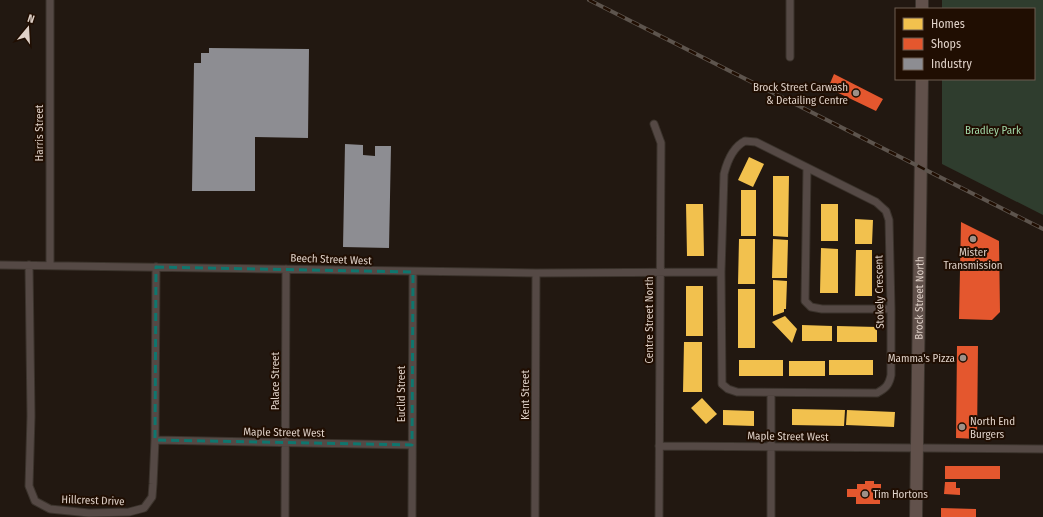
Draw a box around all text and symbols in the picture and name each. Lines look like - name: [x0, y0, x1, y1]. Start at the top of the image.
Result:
- north arrow: [8, 8, 48, 48]
- legend: [895, 8, 1035, 80]
- text: N: [26, 12, 36, 26]
- text: Homes: [931, 17, 965, 31]
- text: Shops: [931, 37, 961, 51]
- text: Industry: [931, 57, 972, 71]
- place label: Brock Street Carwash & Detailing Centre: [753, 81, 848, 107]
- marker: Brock Street Carwash & Detailing Centre: [851, 88, 861, 98]
- street label: Harris Street: [33, 104, 46, 161]
- park label: Bradley Park: [965, 124, 1022, 137]
- marker: Mister Transmission: [968, 234, 978, 244]
- place label: Mister Transmission: [943, 246, 1003, 272]
- street label: Beech Street West: [290, 252, 372, 267]
- street label: Stokely Crescent: [872, 255, 887, 329]
- street label: Brock Street North: [912, 256, 927, 340]
- street label: Centre Street North: [643, 276, 656, 364]
- street label: Palace Street: [269, 351, 282, 410]
- place label: Mamma's Pizza: [888, 352, 955, 365]
- marker: Mamma's Pizza: [958, 353, 968, 363]
- street label: Euclid Street: [395, 365, 408, 422]
- street label: Kent Street: [519, 370, 532, 420]
- place label: North End Burgers: [970, 415, 1015, 441]
- marker: North End Burgers: [957, 422, 967, 432]
- street label: Maple Street West: [243, 425, 325, 440]
- street label: Maple Street West: [747, 429, 829, 444]
- place label: Tim Hortons: [873, 488, 928, 501]
- marker: Tim Hortons: [860, 489, 870, 499]
- street label: Hillcrest Drive: [61, 493, 125, 508]

